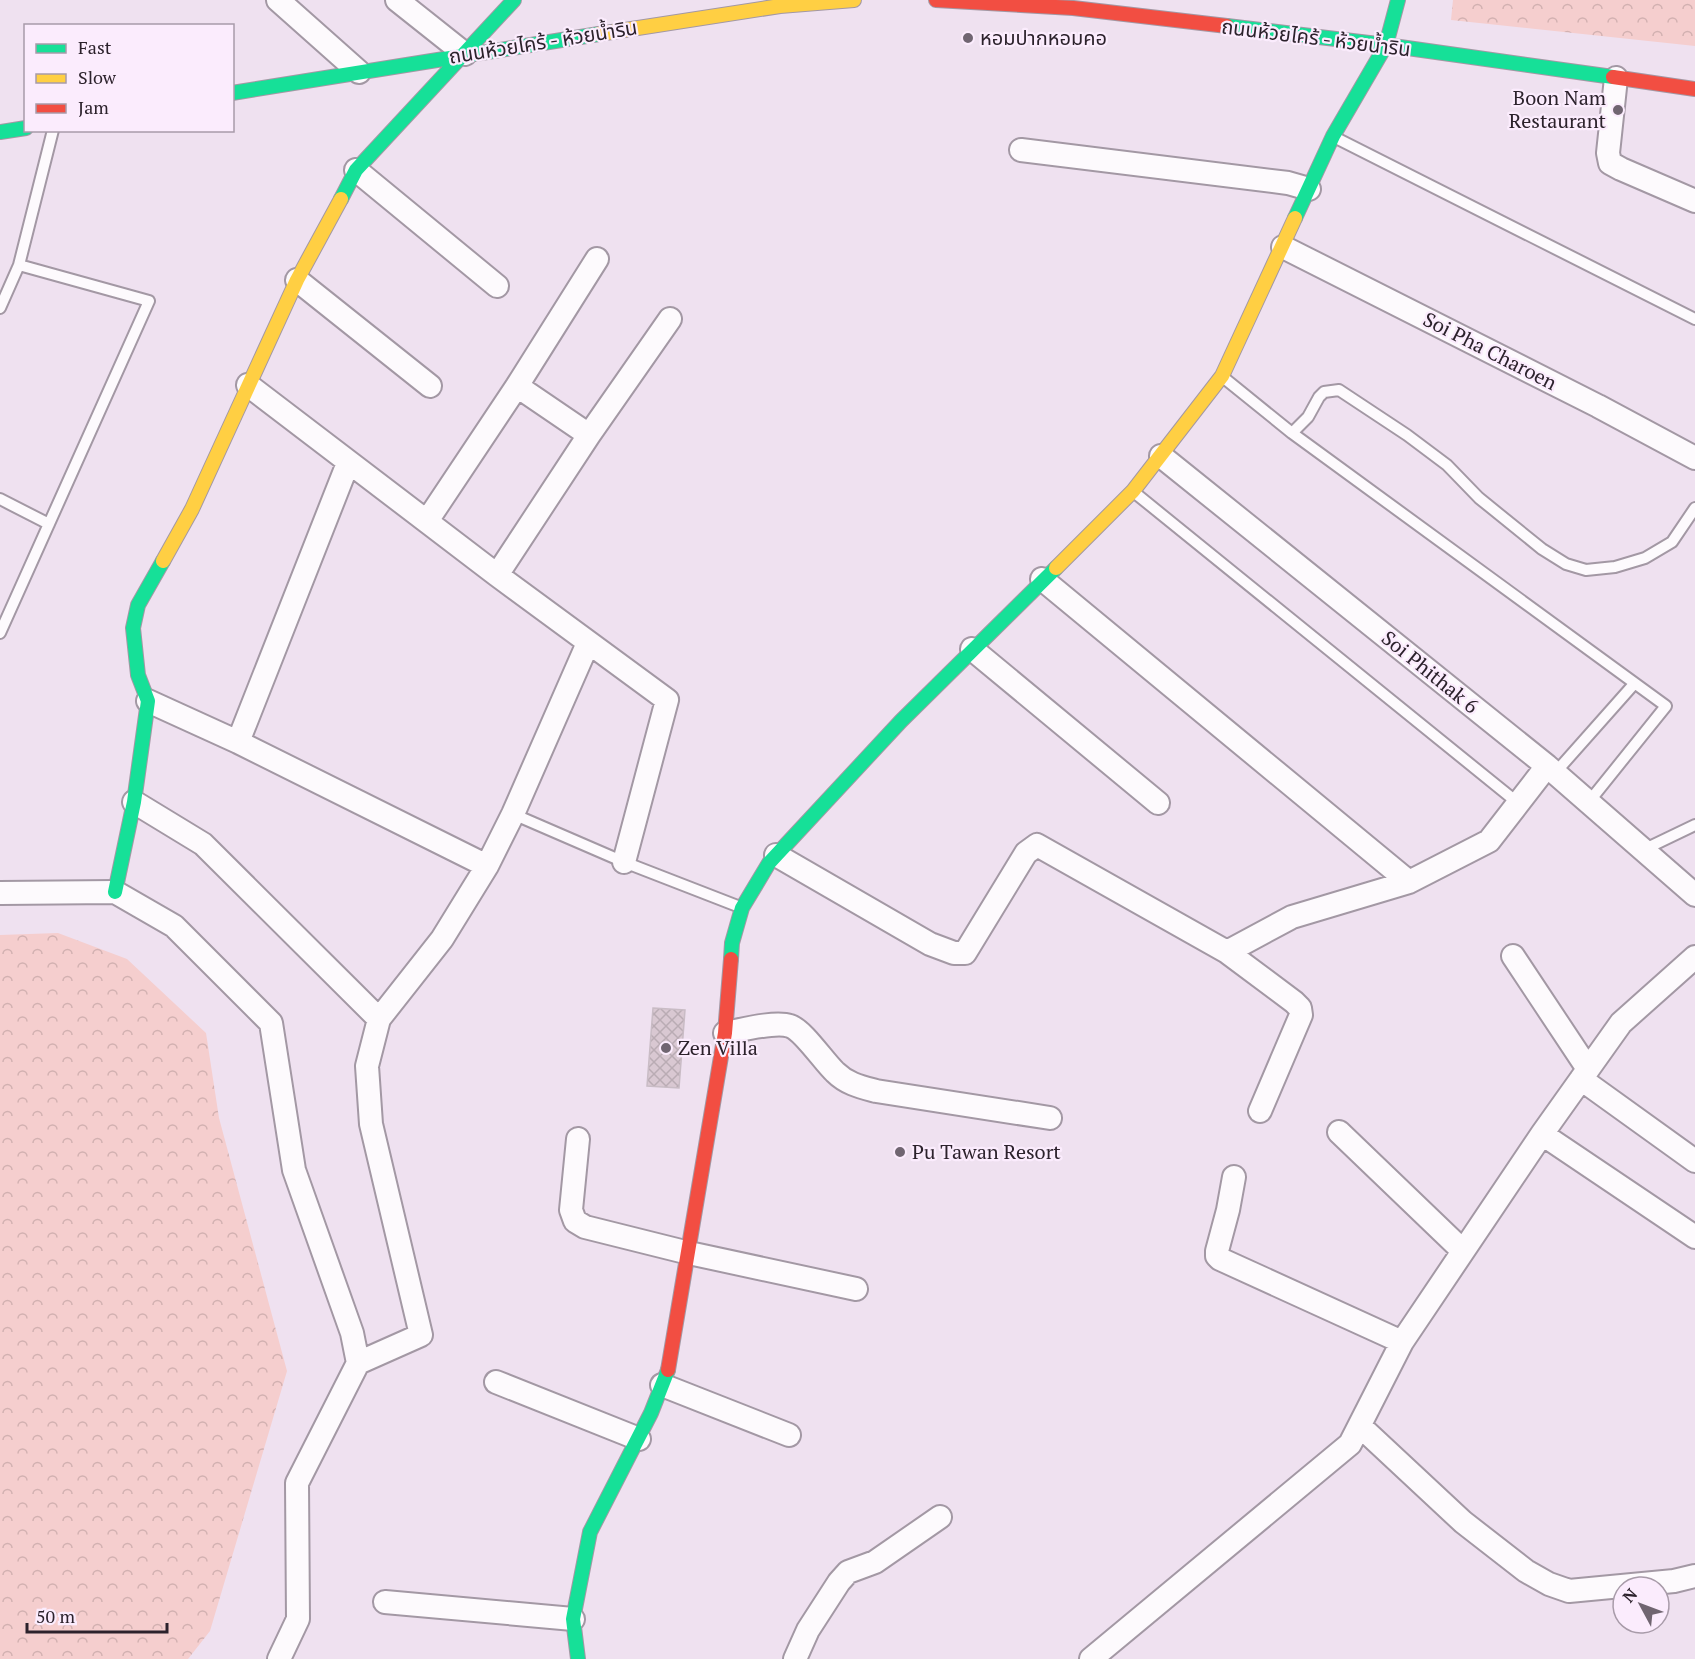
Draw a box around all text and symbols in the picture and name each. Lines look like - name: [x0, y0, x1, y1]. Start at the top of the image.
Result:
- street label: ถนนห้วยไคร้ - ห้วยน้ำริน: [447, 13, 639, 70]
- street label: ถนนห้วยไคร้ - ห้วยน้ำริน: [1220, 13, 1412, 63]
- legend: [24, 24, 234, 132]
- place label: หอมปากหอมคอ: [980, 24, 1107, 51]
- marker: หอมปากหอมคอ: [961, 31, 975, 45]
- text: Fast: [78, 35, 112, 59]
- text: Slow: [78, 65, 117, 89]
- place label: Boon Nam Restaurant: [1509, 84, 1607, 134]
- text: Jam: [78, 95, 109, 119]
- marker: Boon Nam Restaurant: [1611, 103, 1625, 117]
- street label: Soi Pha Charoen: [1419, 305, 1562, 396]
- street label: Soi Phithak 6: [1376, 624, 1485, 719]
- place label: Zen Villa: [678, 1034, 758, 1061]
- marker: Zen Villa: [659, 1041, 673, 1055]
- place label: Pu Tawan Resort: [912, 1138, 1061, 1165]
- marker: Pu Tawan Resort: [893, 1145, 907, 1159]
- north arrow: [1611, 1575, 1671, 1635]
- text: N: [1617, 1583, 1642, 1607]
- scale bar: [27, 1596, 166, 1634]
- text: 50 m: [36, 1604, 76, 1628]

